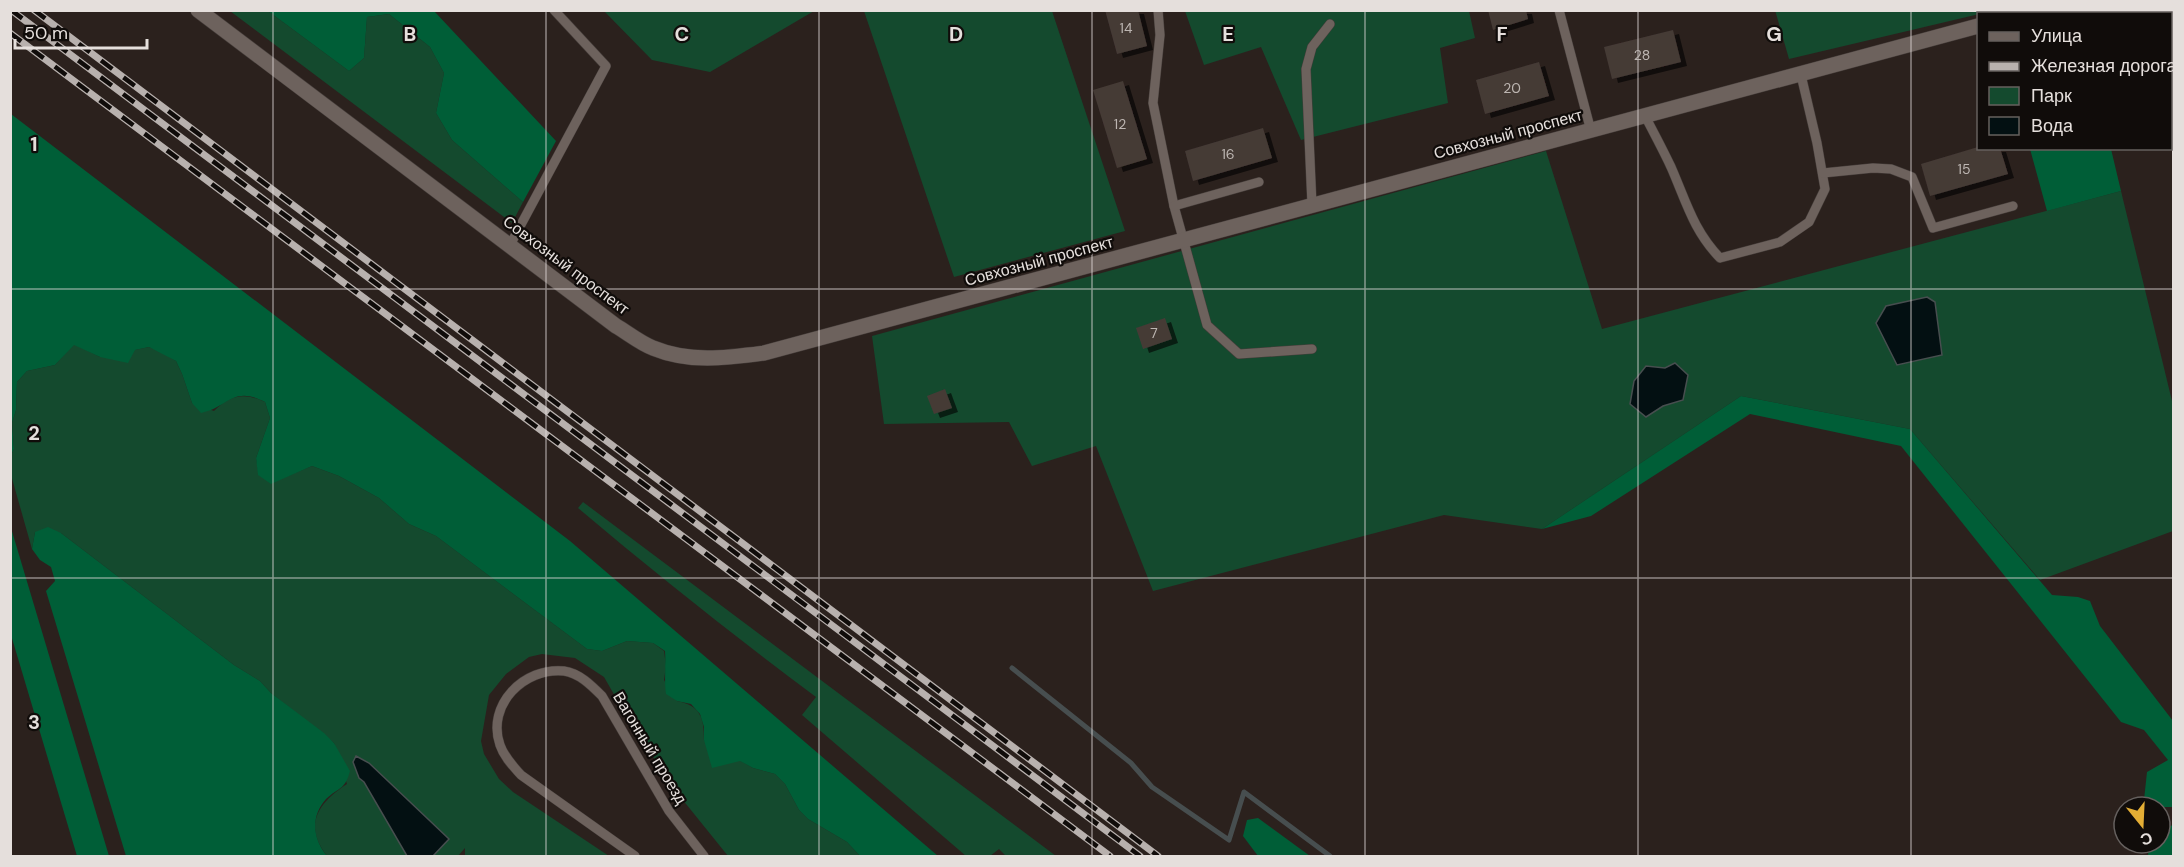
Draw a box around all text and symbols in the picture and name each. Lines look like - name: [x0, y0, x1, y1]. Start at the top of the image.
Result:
- scale bar: [15, 12, 147, 50]
- legend: [1977, 12, 2172, 150]
- house number: 14: [1120, 19, 1133, 37]
- text: 50 m: [24, 21, 68, 45]
- text: B: [404, 21, 416, 47]
- text: C: [675, 21, 689, 47]
- text: D: [949, 21, 963, 47]
- text: E: [1222, 21, 1234, 47]
- text: F: [1496, 21, 1508, 47]
- text: G: [1766, 21, 1782, 47]
- text: Улица: [2031, 24, 2083, 48]
- house number: 28: [1634, 46, 1650, 64]
- text: Железная дорога: [2031, 54, 2177, 78]
- house number: 20: [1503, 79, 1521, 97]
- text: Парк: [2031, 84, 2072, 108]
- street label: Совхозный проспект: [1431, 104, 1585, 164]
- text: Вода: [2031, 114, 2074, 138]
- house number: 12: [1114, 115, 1126, 133]
- text: 1: [30, 131, 38, 157]
- house number: 16: [1221, 145, 1235, 163]
- house number: 15: [1958, 160, 1970, 178]
- street label: Совхозный проспект: [499, 211, 634, 320]
- street label: Совхозный проспект: [962, 231, 1116, 291]
- house number: 7: [1150, 324, 1158, 342]
- text: 2: [28, 420, 40, 446]
- street label: Вагонный проезд: [608, 688, 692, 809]
- text: 3: [28, 709, 40, 735]
- north arrow: [2112, 795, 2172, 855]
- text: С: [2137, 827, 2155, 851]

